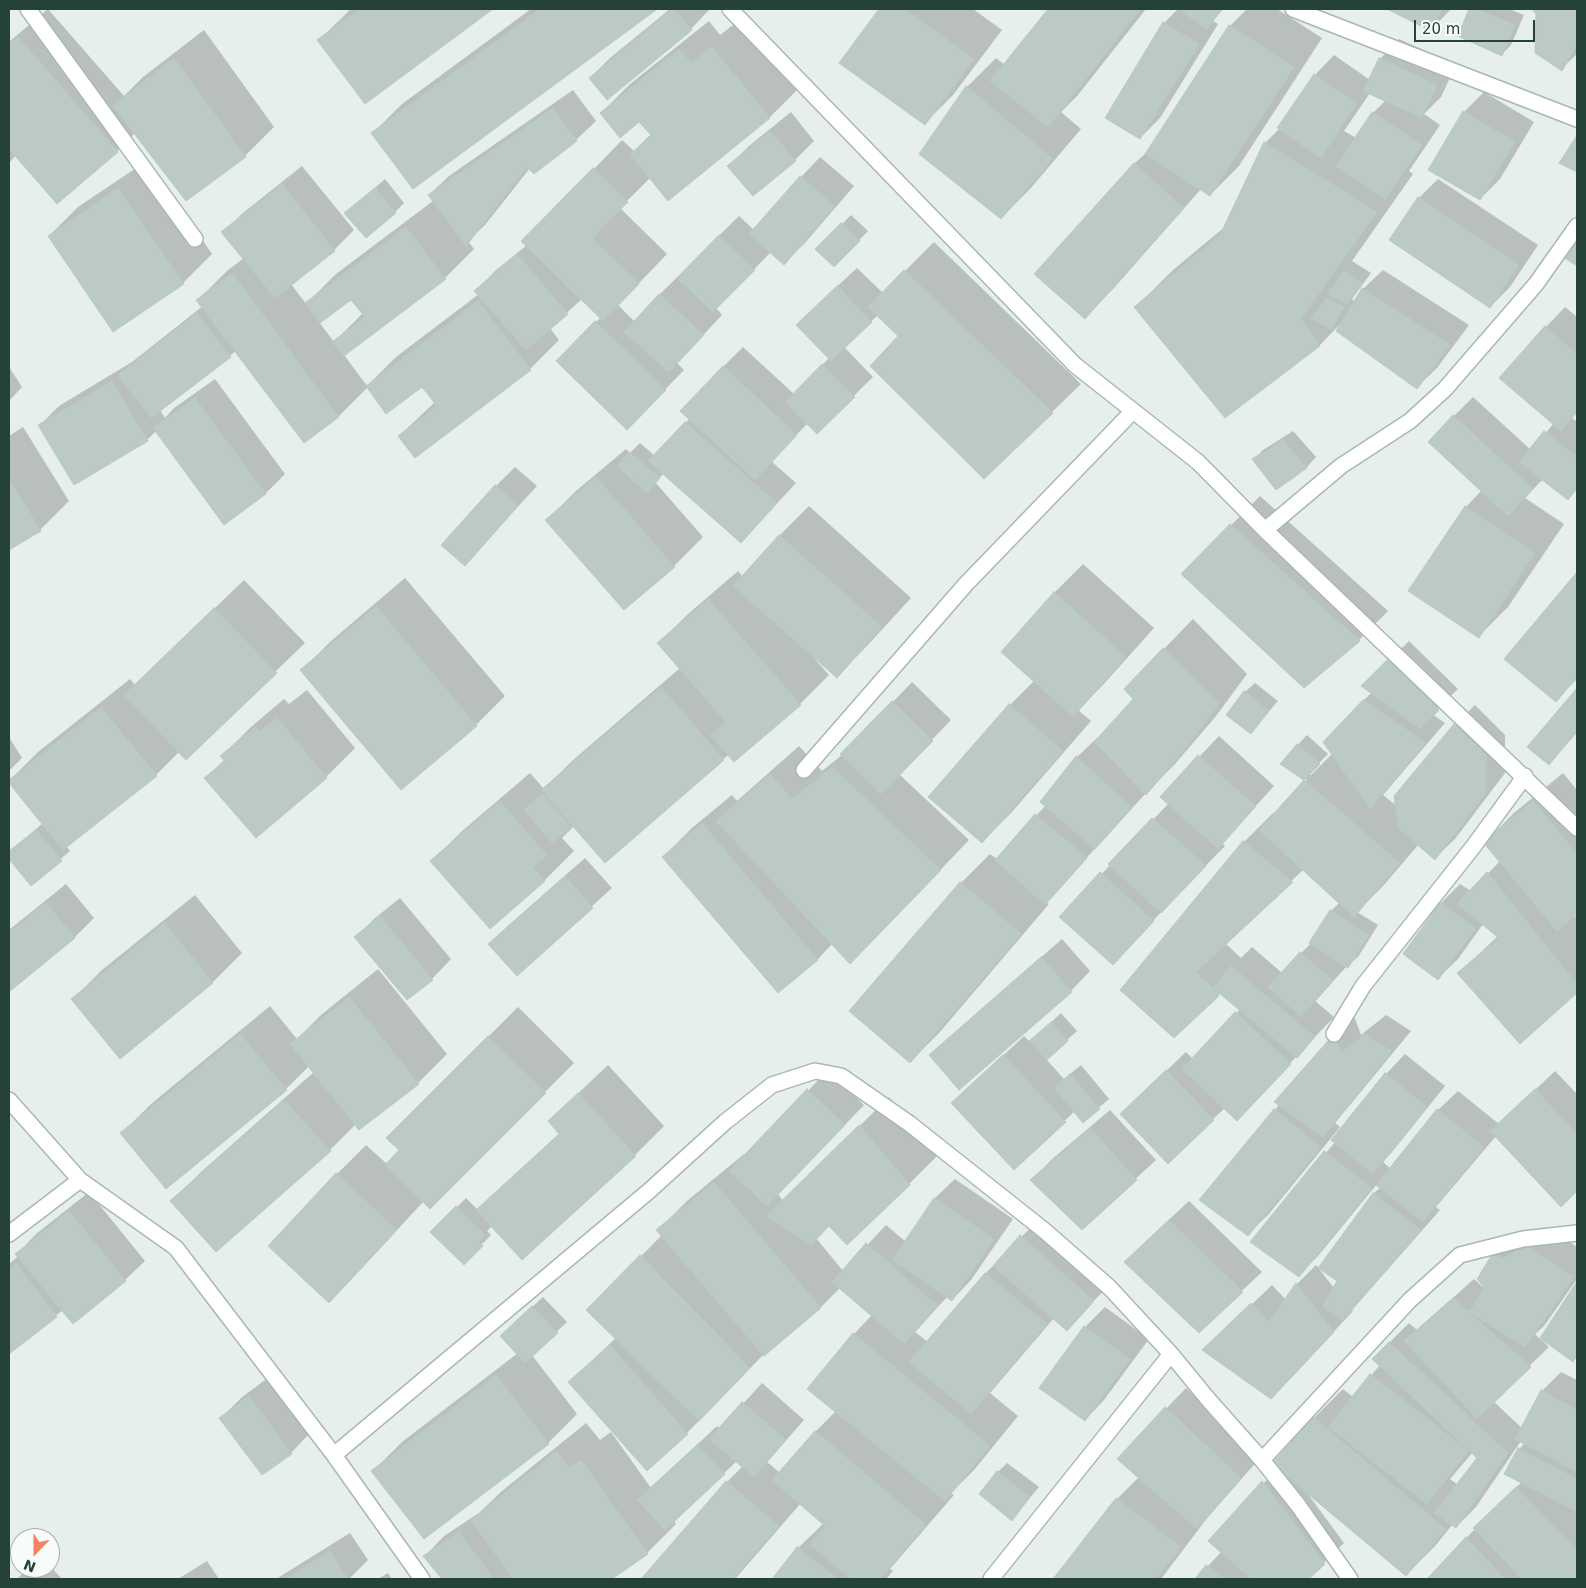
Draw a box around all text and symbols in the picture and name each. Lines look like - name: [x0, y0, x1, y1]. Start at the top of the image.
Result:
- scale bar: [1416, 10, 1537, 42]
- text: 20 m: [1422, 20, 1460, 38]
- north arrow: [10, 1528, 60, 1578]
- text: N: [21, 1556, 38, 1576]

